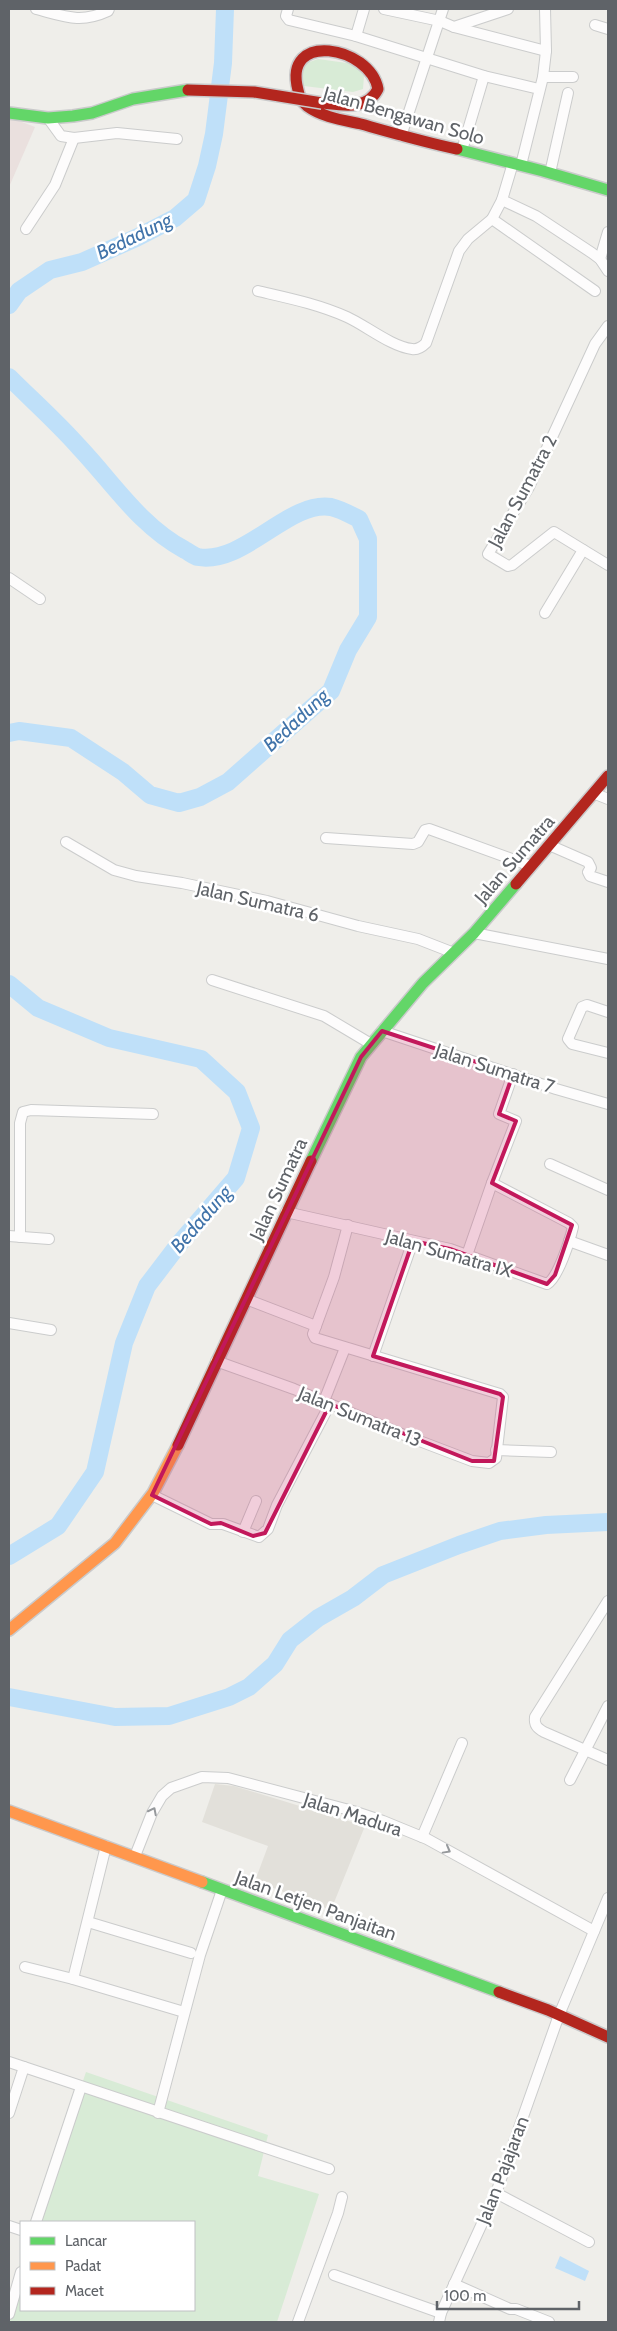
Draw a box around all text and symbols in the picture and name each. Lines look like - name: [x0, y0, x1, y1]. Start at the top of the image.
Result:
- street label: Jalan Bengawan Solo: [320, 81, 487, 149]
- water label: Bedadung: [92, 207, 177, 265]
- street label: Jalan Sumatra 2: [483, 431, 562, 552]
- water label: Bedadung: [258, 683, 335, 757]
- street label: Jalan Sumatra: [469, 810, 559, 909]
- street label: Jalan Sumatra 6: [193, 876, 322, 927]
- street label: Jalan Sumatra 7: [431, 1038, 558, 1099]
- street label: Jalan Sumatra: [244, 1134, 312, 1245]
- water label: Bedadung: [165, 1180, 237, 1258]
- street label: Jalan Sumatra IX: [382, 1224, 515, 1283]
- street label: Jalan Sumatra 13: [294, 1381, 425, 1452]
- street label: Jalan Madura: [300, 1787, 405, 1841]
- one-way arrow: [147, 1807, 157, 1816]
- one-way arrow: [441, 1844, 450, 1854]
- street label: Jalan Letjen Panjaitan: [231, 1865, 400, 1945]
- street label: Jalan Pajajaran: [471, 2113, 534, 2228]
- legend: [20, 2221, 195, 2311]
- text: Lancar: [65, 2232, 107, 2250]
- text: Padat: [65, 2257, 101, 2275]
- scale bar: [437, 2278, 580, 2310]
- text: Macet: [65, 2282, 104, 2300]
- text: 100 m: [444, 2287, 486, 2305]

